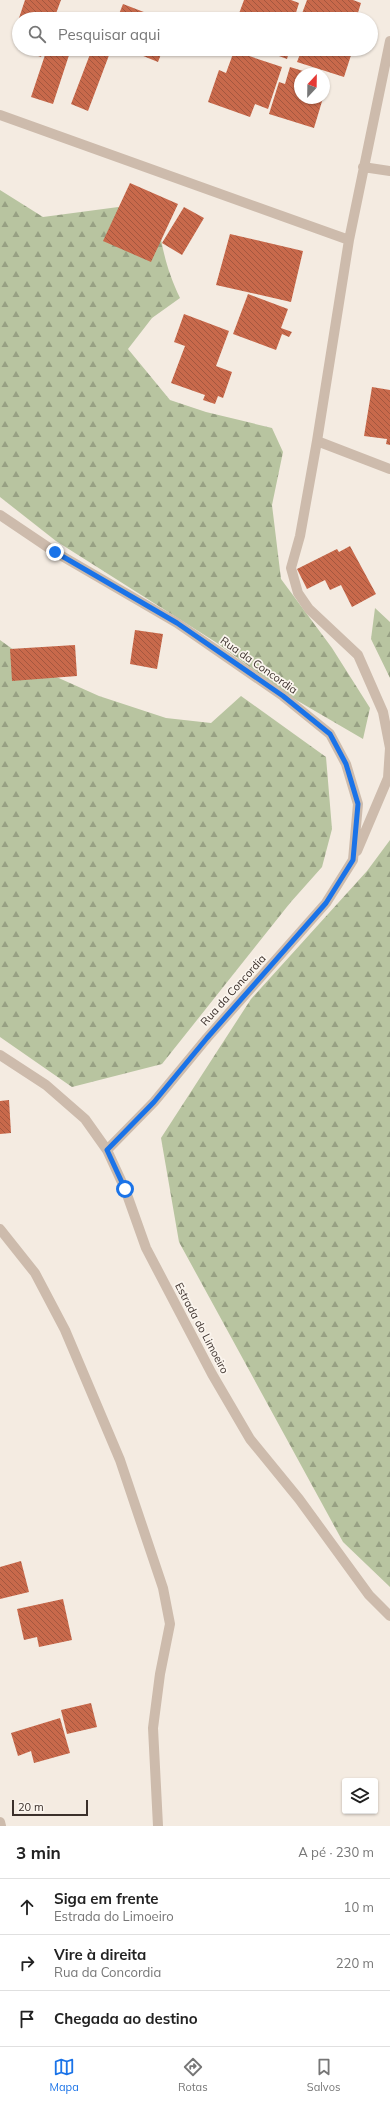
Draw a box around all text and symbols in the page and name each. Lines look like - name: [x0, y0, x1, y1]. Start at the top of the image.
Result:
- search box: [12, 12, 378, 56]
- icon: search: [26, 23, 48, 45]
- text: Pesquisar aqui: [58, 25, 160, 44]
- north arrow: [294, 68, 330, 104]
- route end: [46, 543, 64, 561]
- street label: Rua da Concordia: [218, 633, 300, 697]
- street label: Rua da Concordia: [197, 952, 269, 1028]
- route start: [116, 1180, 134, 1198]
- street label: Estrada do Limoeiro: [172, 1280, 232, 1376]
- map controls: [342, 1778, 378, 1814]
- button: layers: [342, 1778, 378, 1814]
- scale bar: [12, 1798, 88, 1817]
- text: 20 m: [18, 1800, 44, 1814]
- text: 3 min: [16, 1842, 61, 1863]
- text: A pé · 230 m: [298, 1844, 374, 1860]
- text: Siga em frente: [54, 1889, 159, 1908]
- icon: ahead: [16, 1896, 38, 1918]
- text: 10 m: [344, 1899, 374, 1915]
- text: Estrada do Limoeiro: [54, 1908, 174, 1924]
- text: Vire à direita: [54, 1945, 146, 1964]
- icon: right: [16, 1952, 38, 1974]
- text: 220 m: [336, 1955, 374, 1971]
- text: Rua da Concordia: [54, 1964, 161, 1980]
- icon: arrive: [16, 2008, 38, 2030]
- text: Chegada ao destino: [54, 2009, 198, 2028]
- tab: Mapa: [50, 2056, 79, 2094]
- tab: Rotas: [178, 2056, 208, 2094]
- tab: Salvos: [307, 2056, 340, 2094]

